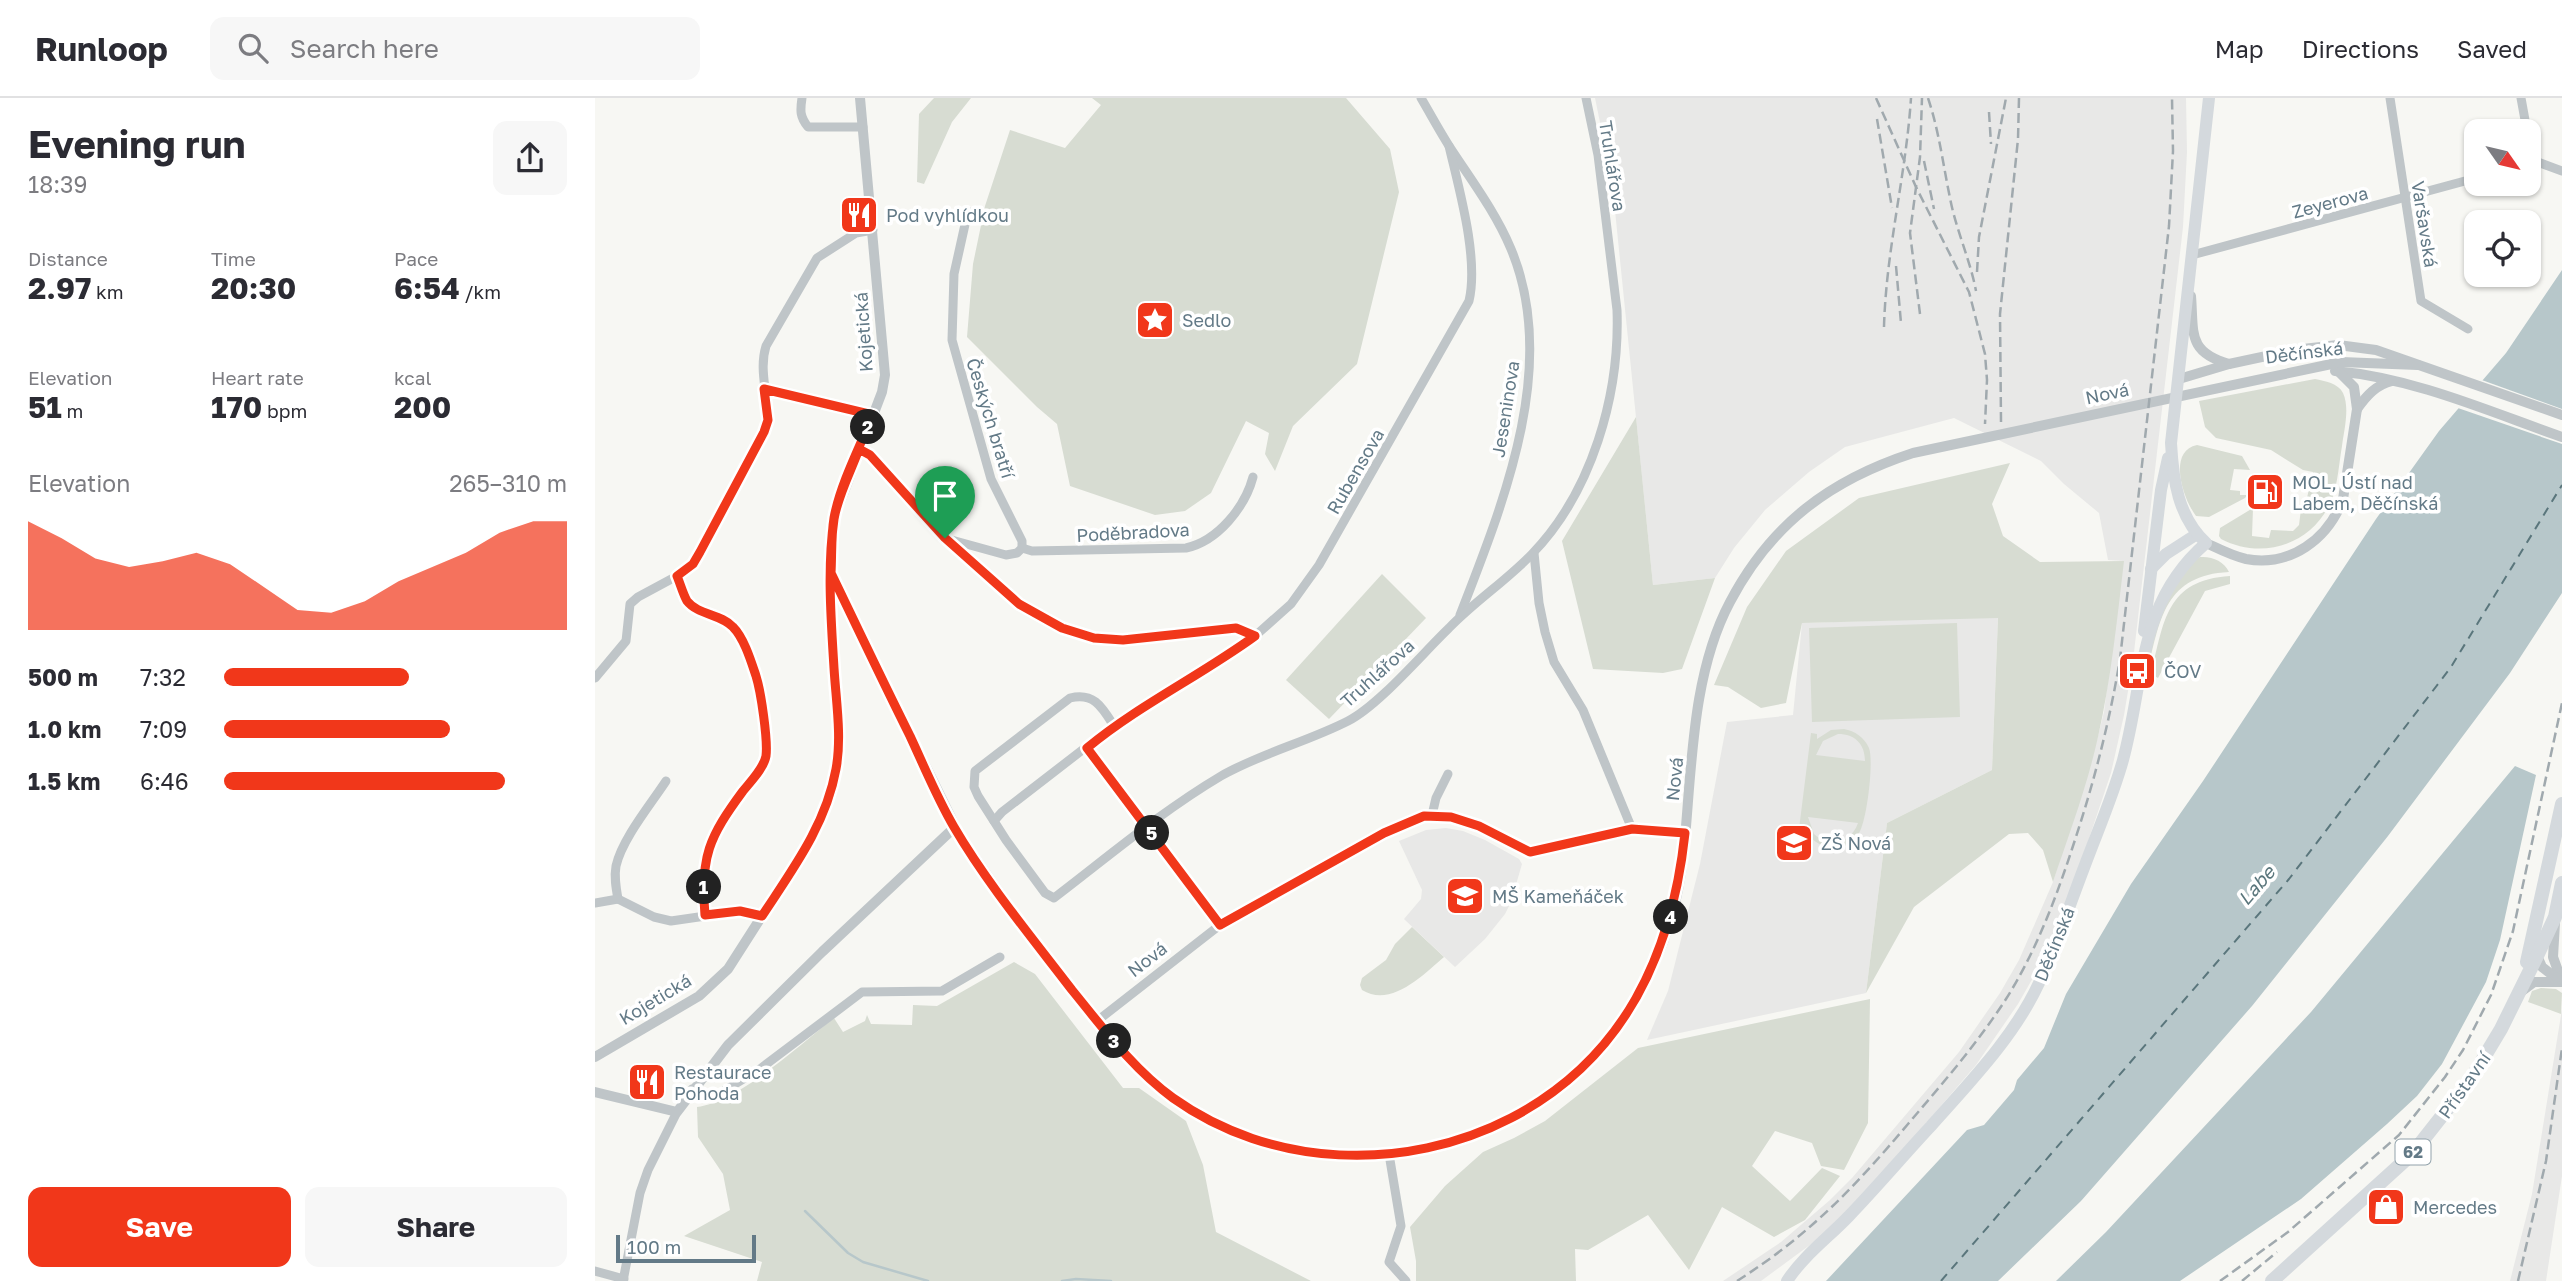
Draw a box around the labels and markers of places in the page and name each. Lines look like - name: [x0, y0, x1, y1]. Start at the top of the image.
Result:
- restaurant icon: Pod vyhlídkou: [838, 194, 880, 236]
- place label: Pod vyhlídkou: [886, 204, 1009, 226]
- place icon: Sedlo: [1134, 299, 1176, 341]
- place label: Sedlo: [1182, 309, 1231, 331]
- pin: 2: [851, 410, 885, 444]
- pin: [915, 466, 975, 538]
- fuel station icon: MOL, Ústí nad Labem, Děčínská: [2244, 471, 2286, 513]
- place label: MOL, Ústí nad Labem, Děčínská: [2292, 471, 2438, 514]
- bus stop icon: ČOV: [2116, 650, 2158, 692]
- place label: ČOV: [2164, 660, 2201, 682]
- pin: 5: [1135, 816, 1169, 850]
- school or university icon: ZŠ Nová: [1773, 822, 1815, 864]
- place label: ZŠ Nová: [1821, 832, 1891, 854]
- pin: 1: [687, 870, 721, 904]
- school or university icon: MŠ Kameňáček: [1444, 875, 1486, 917]
- place label: MŠ Kameňáček: [1492, 885, 1624, 907]
- pin: 4: [1653, 900, 1689, 934]
- pin: 3: [1097, 1024, 1131, 1058]
- restaurant icon: Restaurace Pohoda: [626, 1061, 668, 1103]
- place label: Restaurace Pohoda: [674, 1061, 772, 1104]
- shop icon: Mercedes: [2365, 1186, 2407, 1228]
- place label: Mercedes: [2413, 1196, 2497, 1218]

